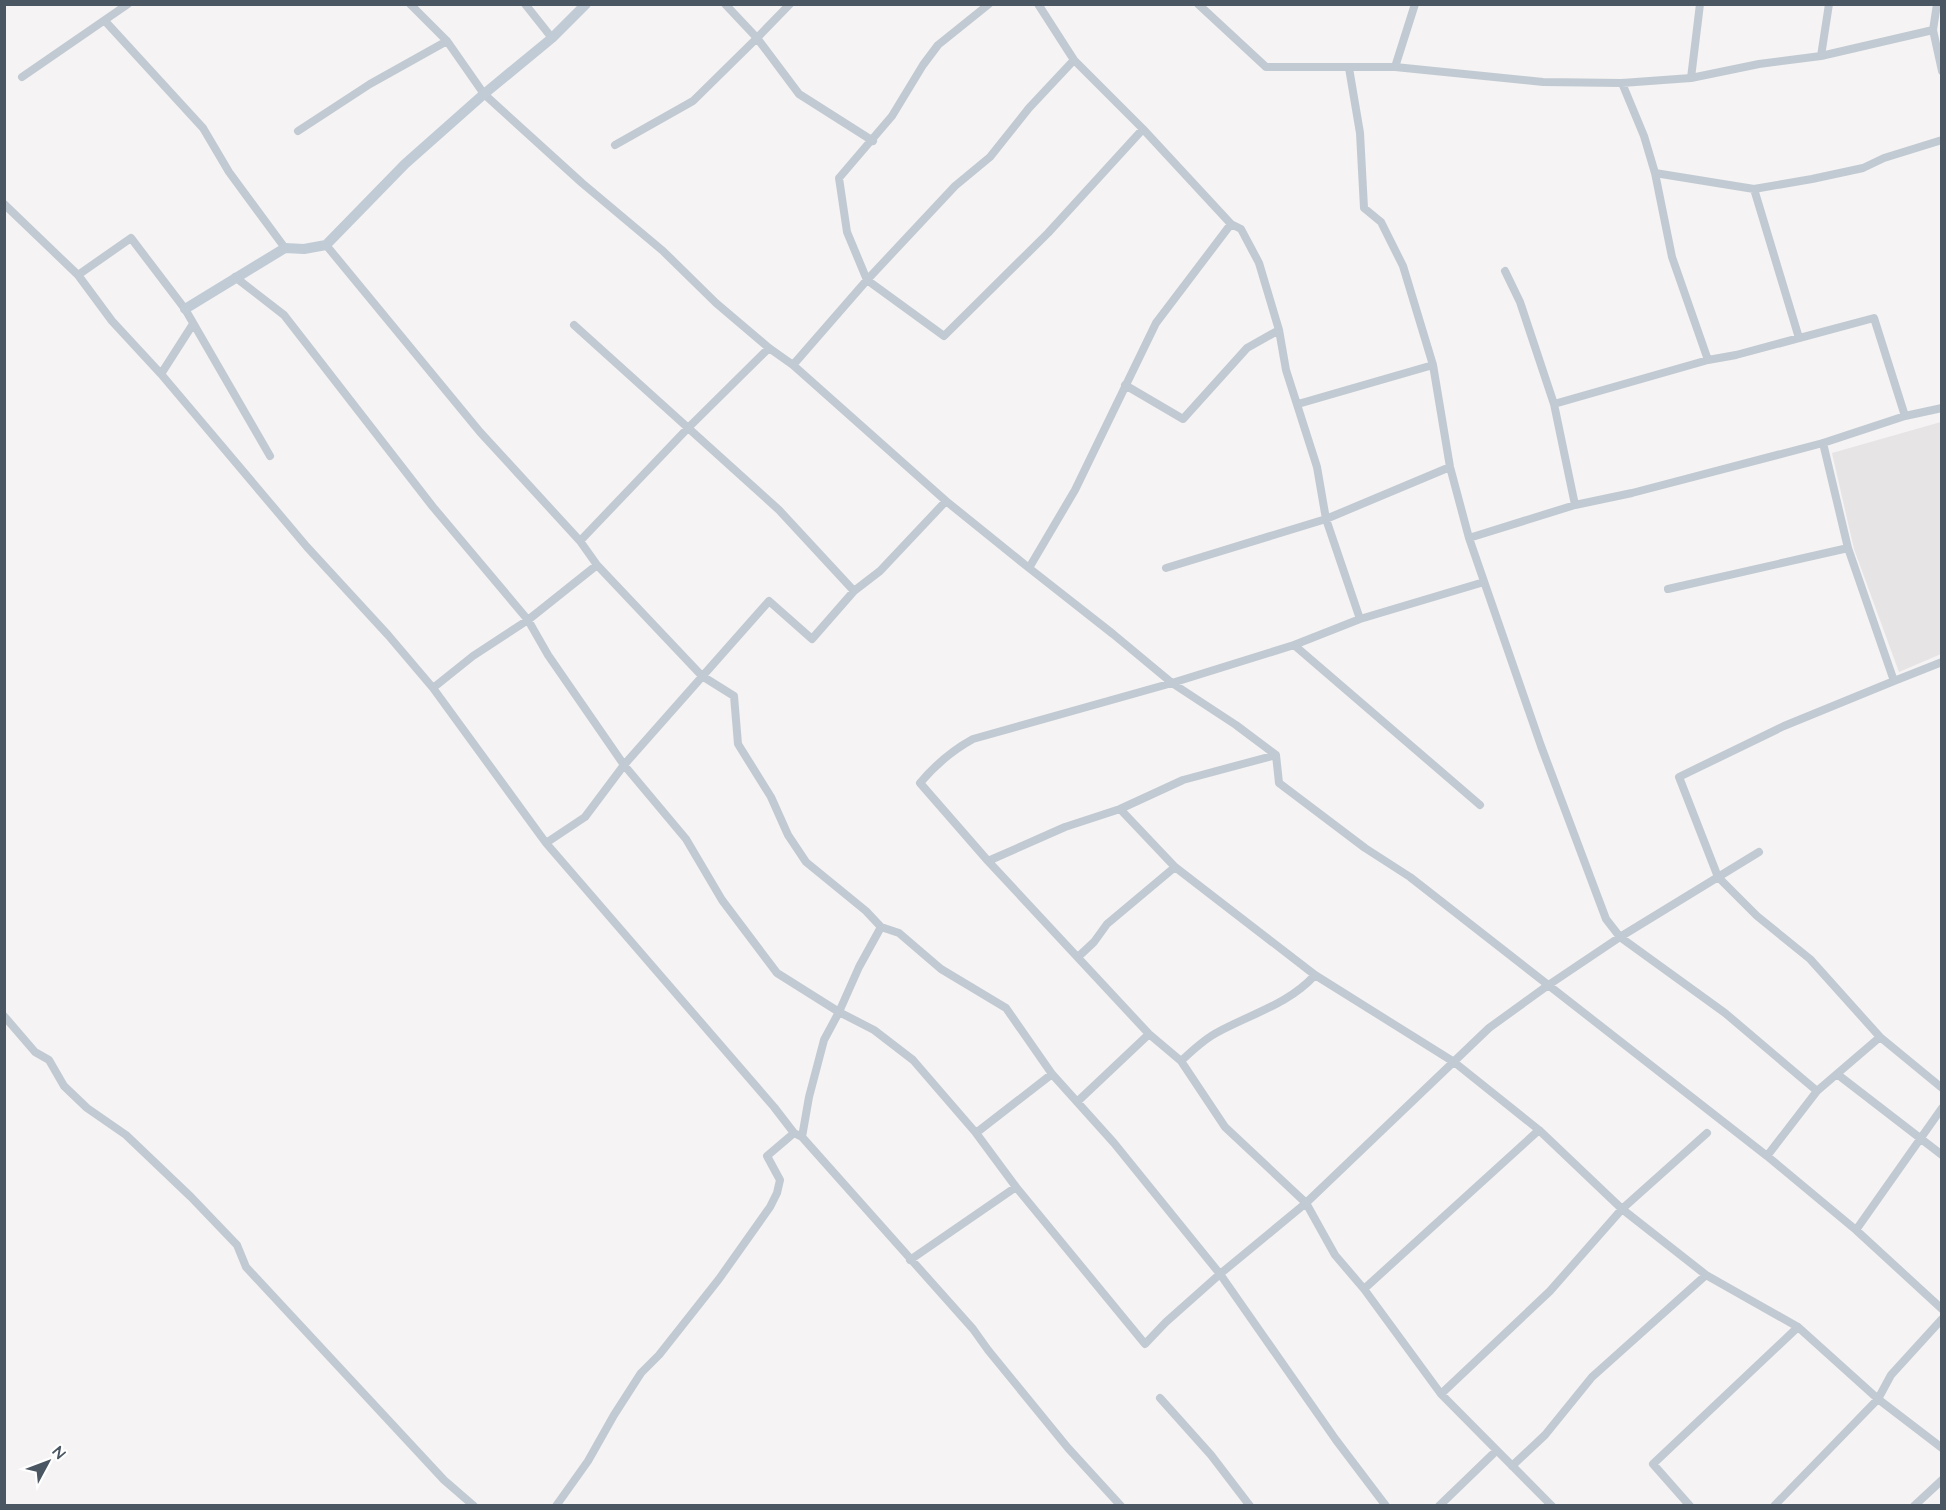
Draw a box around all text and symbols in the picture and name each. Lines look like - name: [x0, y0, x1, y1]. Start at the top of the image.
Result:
- north arrow: [18, 1432, 78, 1492]
- text: N: [48, 1441, 71, 1463]

